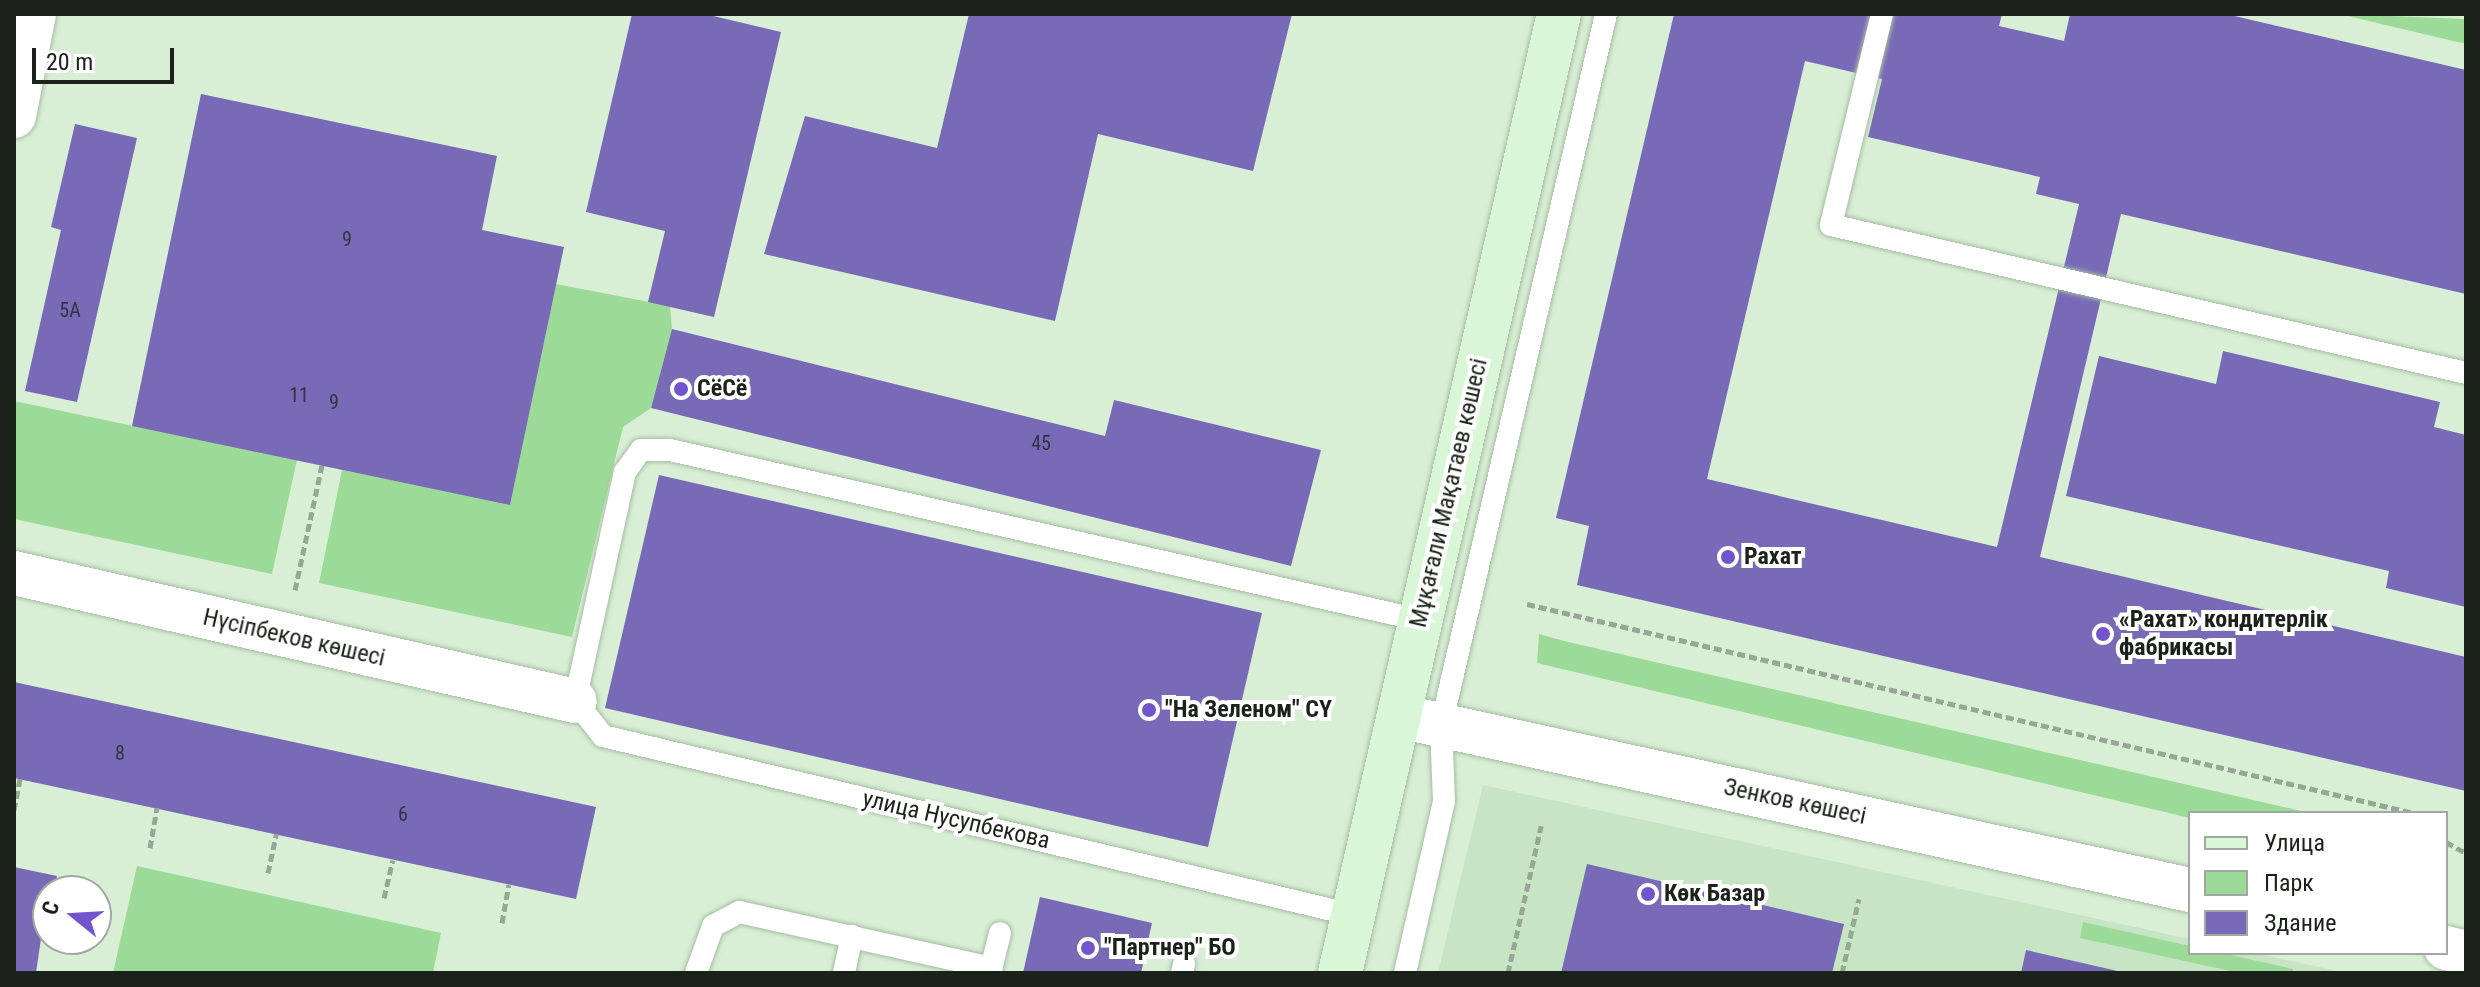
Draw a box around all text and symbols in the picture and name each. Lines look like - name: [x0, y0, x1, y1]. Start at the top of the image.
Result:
- scale bar: [36, 32, 178, 82]
- text: 20 m: [46, 48, 93, 76]
- house number: 9: [342, 227, 352, 251]
- house number: 5А: [59, 298, 81, 322]
- street label: Мұқағали Мақатаев көшесі: [1404, 356, 1494, 630]
- place label: СёСё: [697, 375, 747, 403]
- marker: СёСё: [672, 380, 690, 398]
- house number: 11: [289, 383, 309, 407]
- house number: 9: [329, 390, 339, 414]
- house number: 45: [1031, 431, 1051, 455]
- place label: Рахат: [1744, 543, 1802, 571]
- marker: Рахат: [1719, 548, 1737, 566]
- street label: Нүсіпбеков көшесі: [200, 603, 388, 673]
- place label: «Рахат» кондитерлік фабрикасы: [2119, 606, 2328, 662]
- marker: «Рахат» кондитерлік фабрикасы: [2094, 625, 2112, 643]
- place label: "На Зеленом" СҮ: [1165, 696, 1332, 724]
- marker: "На Зеленом" СҮ: [1140, 701, 1158, 719]
- house number: 8: [115, 741, 125, 765]
- street label: Зенков көшесі: [1721, 773, 1869, 831]
- street label: улица Нусупбекова: [860, 784, 1052, 856]
- house number: 6: [398, 802, 408, 826]
- legend: [2188, 811, 2448, 955]
- text: Улица: [2264, 829, 2325, 857]
- text: Парк: [2264, 869, 2314, 897]
- north arrow: [32, 875, 112, 955]
- place label: Көк Базар: [1664, 880, 1765, 908]
- marker: Көк Базар: [1639, 885, 1657, 903]
- text: С: [37, 898, 64, 918]
- text: Здание: [2264, 909, 2336, 937]
- place label: "Партнер" БО: [1104, 934, 1236, 962]
- marker: "Партнер" БО: [1079, 939, 1097, 957]

